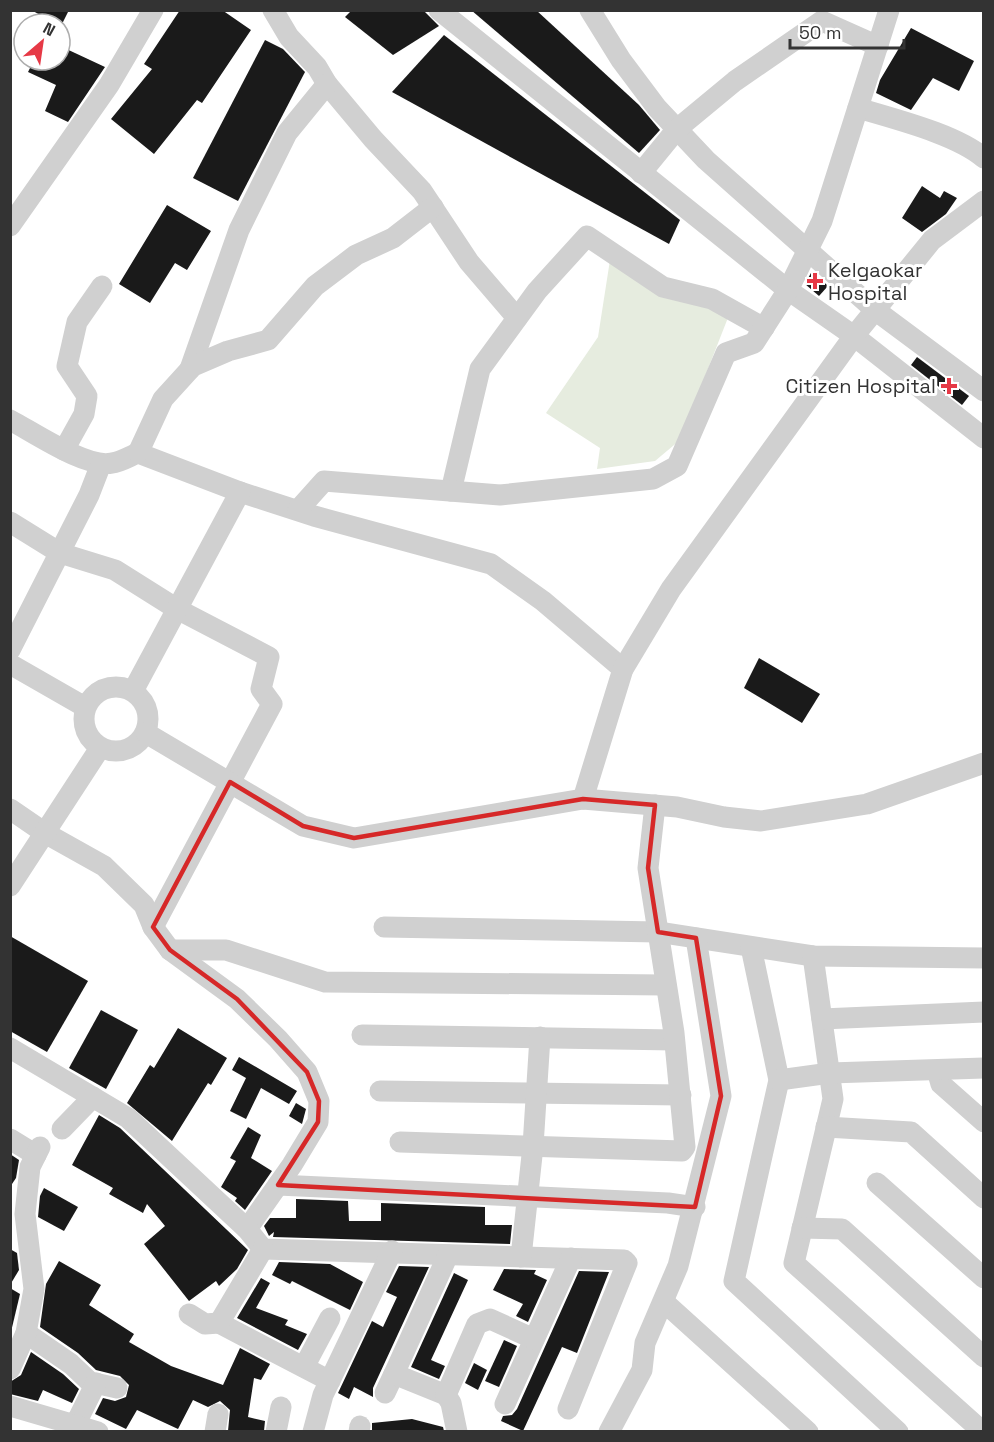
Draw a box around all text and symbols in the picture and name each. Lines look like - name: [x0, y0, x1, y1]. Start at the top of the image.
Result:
- north arrow: [12, 12, 72, 72]
- scale bar: [790, 12, 904, 50]
- text: N: [39, 18, 59, 41]
- text: 50 m: [799, 21, 841, 44]
- place label: Kelgaokar Hospital: [828, 257, 923, 306]
- marker: Kelgaokar Hospital: [806, 272, 824, 290]
- place label: Citizen Hospital: [786, 373, 936, 399]
- marker: Citizen Hospital: [940, 377, 958, 395]

